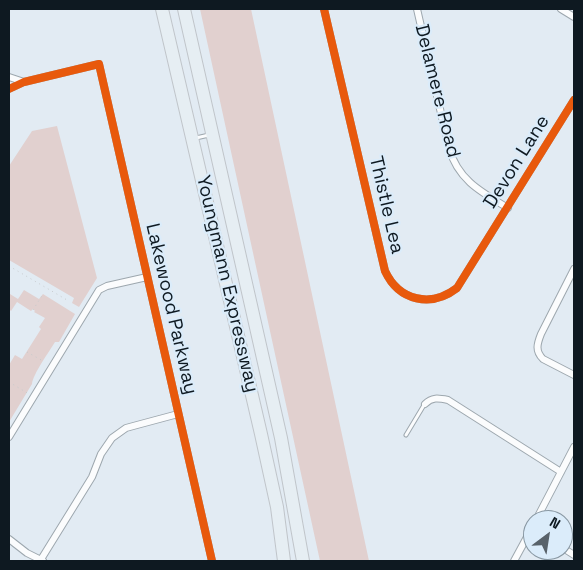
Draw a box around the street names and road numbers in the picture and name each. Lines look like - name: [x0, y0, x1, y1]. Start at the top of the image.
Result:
- street label: Delamere Road: [409, 22, 465, 160]
- street label: Devon Lane: [479, 111, 555, 213]
- street label: Thistle Lea: [364, 154, 408, 256]
- street label: Youngmann Expressway: [191, 173, 263, 395]
- street label: Lakewood Parkway: [140, 221, 202, 397]

